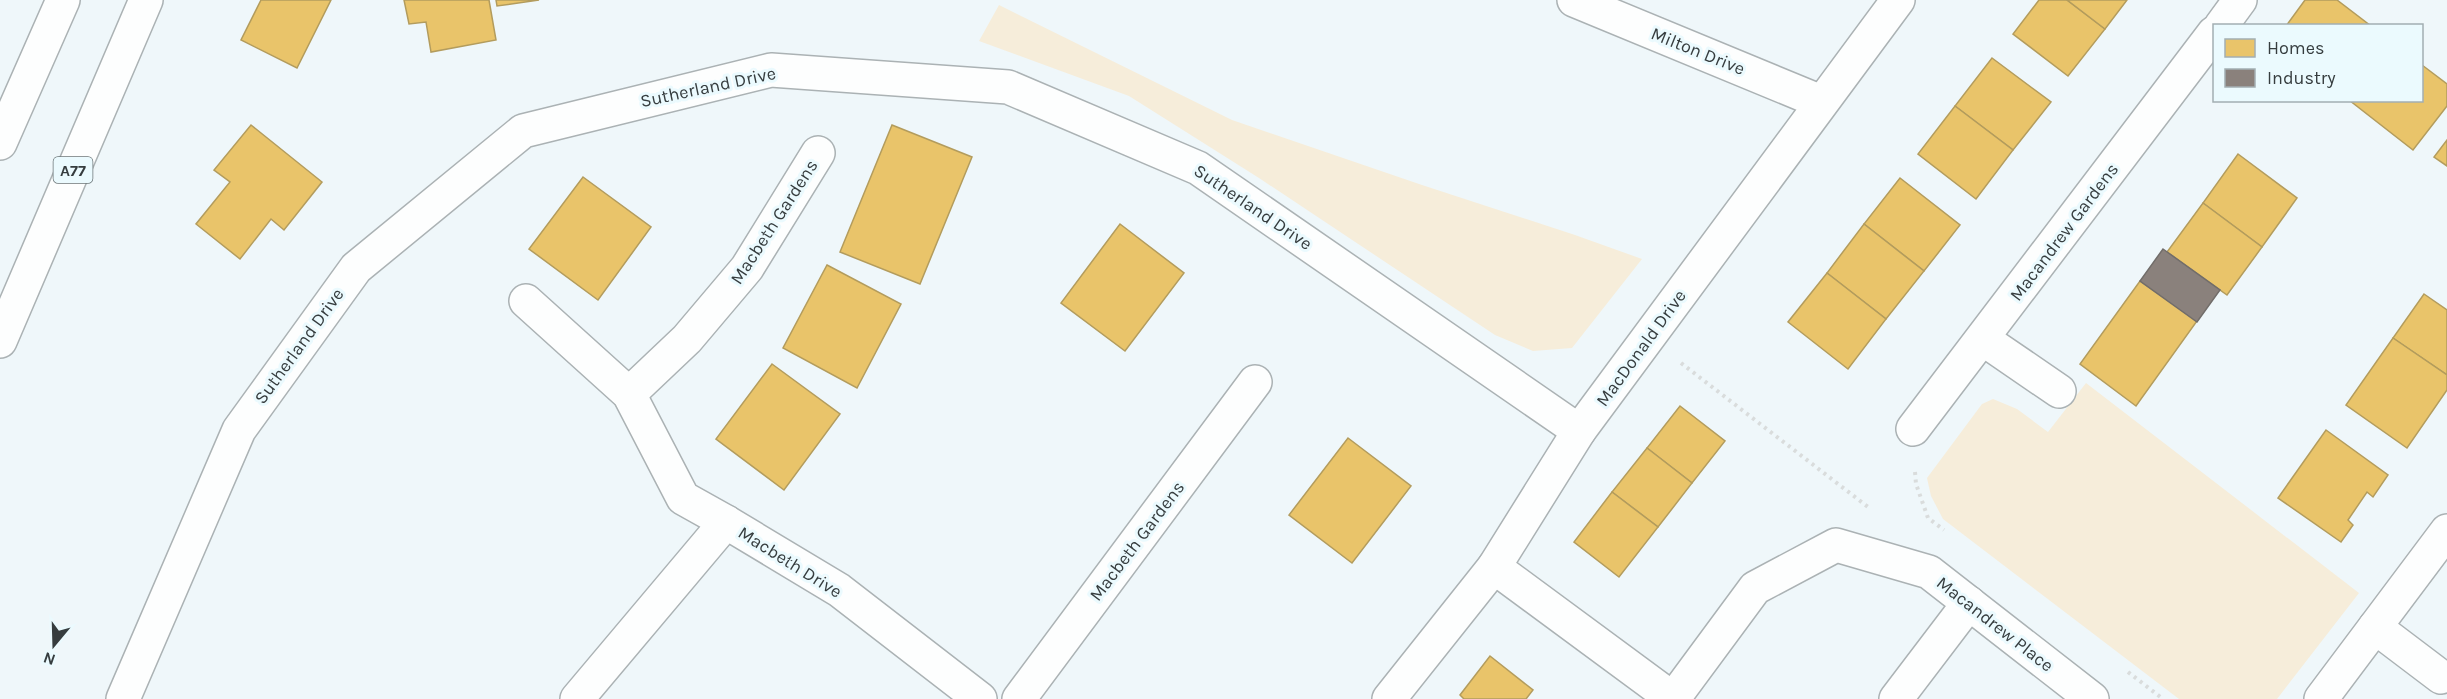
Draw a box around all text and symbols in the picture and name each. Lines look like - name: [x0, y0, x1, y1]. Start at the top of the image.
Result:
- street label: Milton Drive: [1648, 22, 1748, 80]
- legend: [2213, 24, 2423, 102]
- text: Homes: [2267, 37, 2324, 59]
- street label: Sutherland Drive: [638, 62, 778, 112]
- text: Industry: [2267, 67, 2336, 89]
- street label: Macbeth Gardens: [725, 155, 823, 289]
- road number: A77: [54, 157, 92, 183]
- street label: Sutherland Drive: [1190, 159, 1316, 255]
- street label: Macandrew Gardens: [2005, 159, 2123, 305]
- street label: Sutherland Drive: [250, 284, 348, 408]
- street label: MacDonald Drive: [1591, 285, 1691, 411]
- street label: Macbeth Gardens: [1085, 477, 1189, 605]
- street label: Macbeth Drive: [734, 521, 846, 603]
- street label: Macandrew Place: [1932, 571, 2058, 677]
- north arrow: [24, 615, 84, 675]
- text: N: [41, 648, 58, 670]

